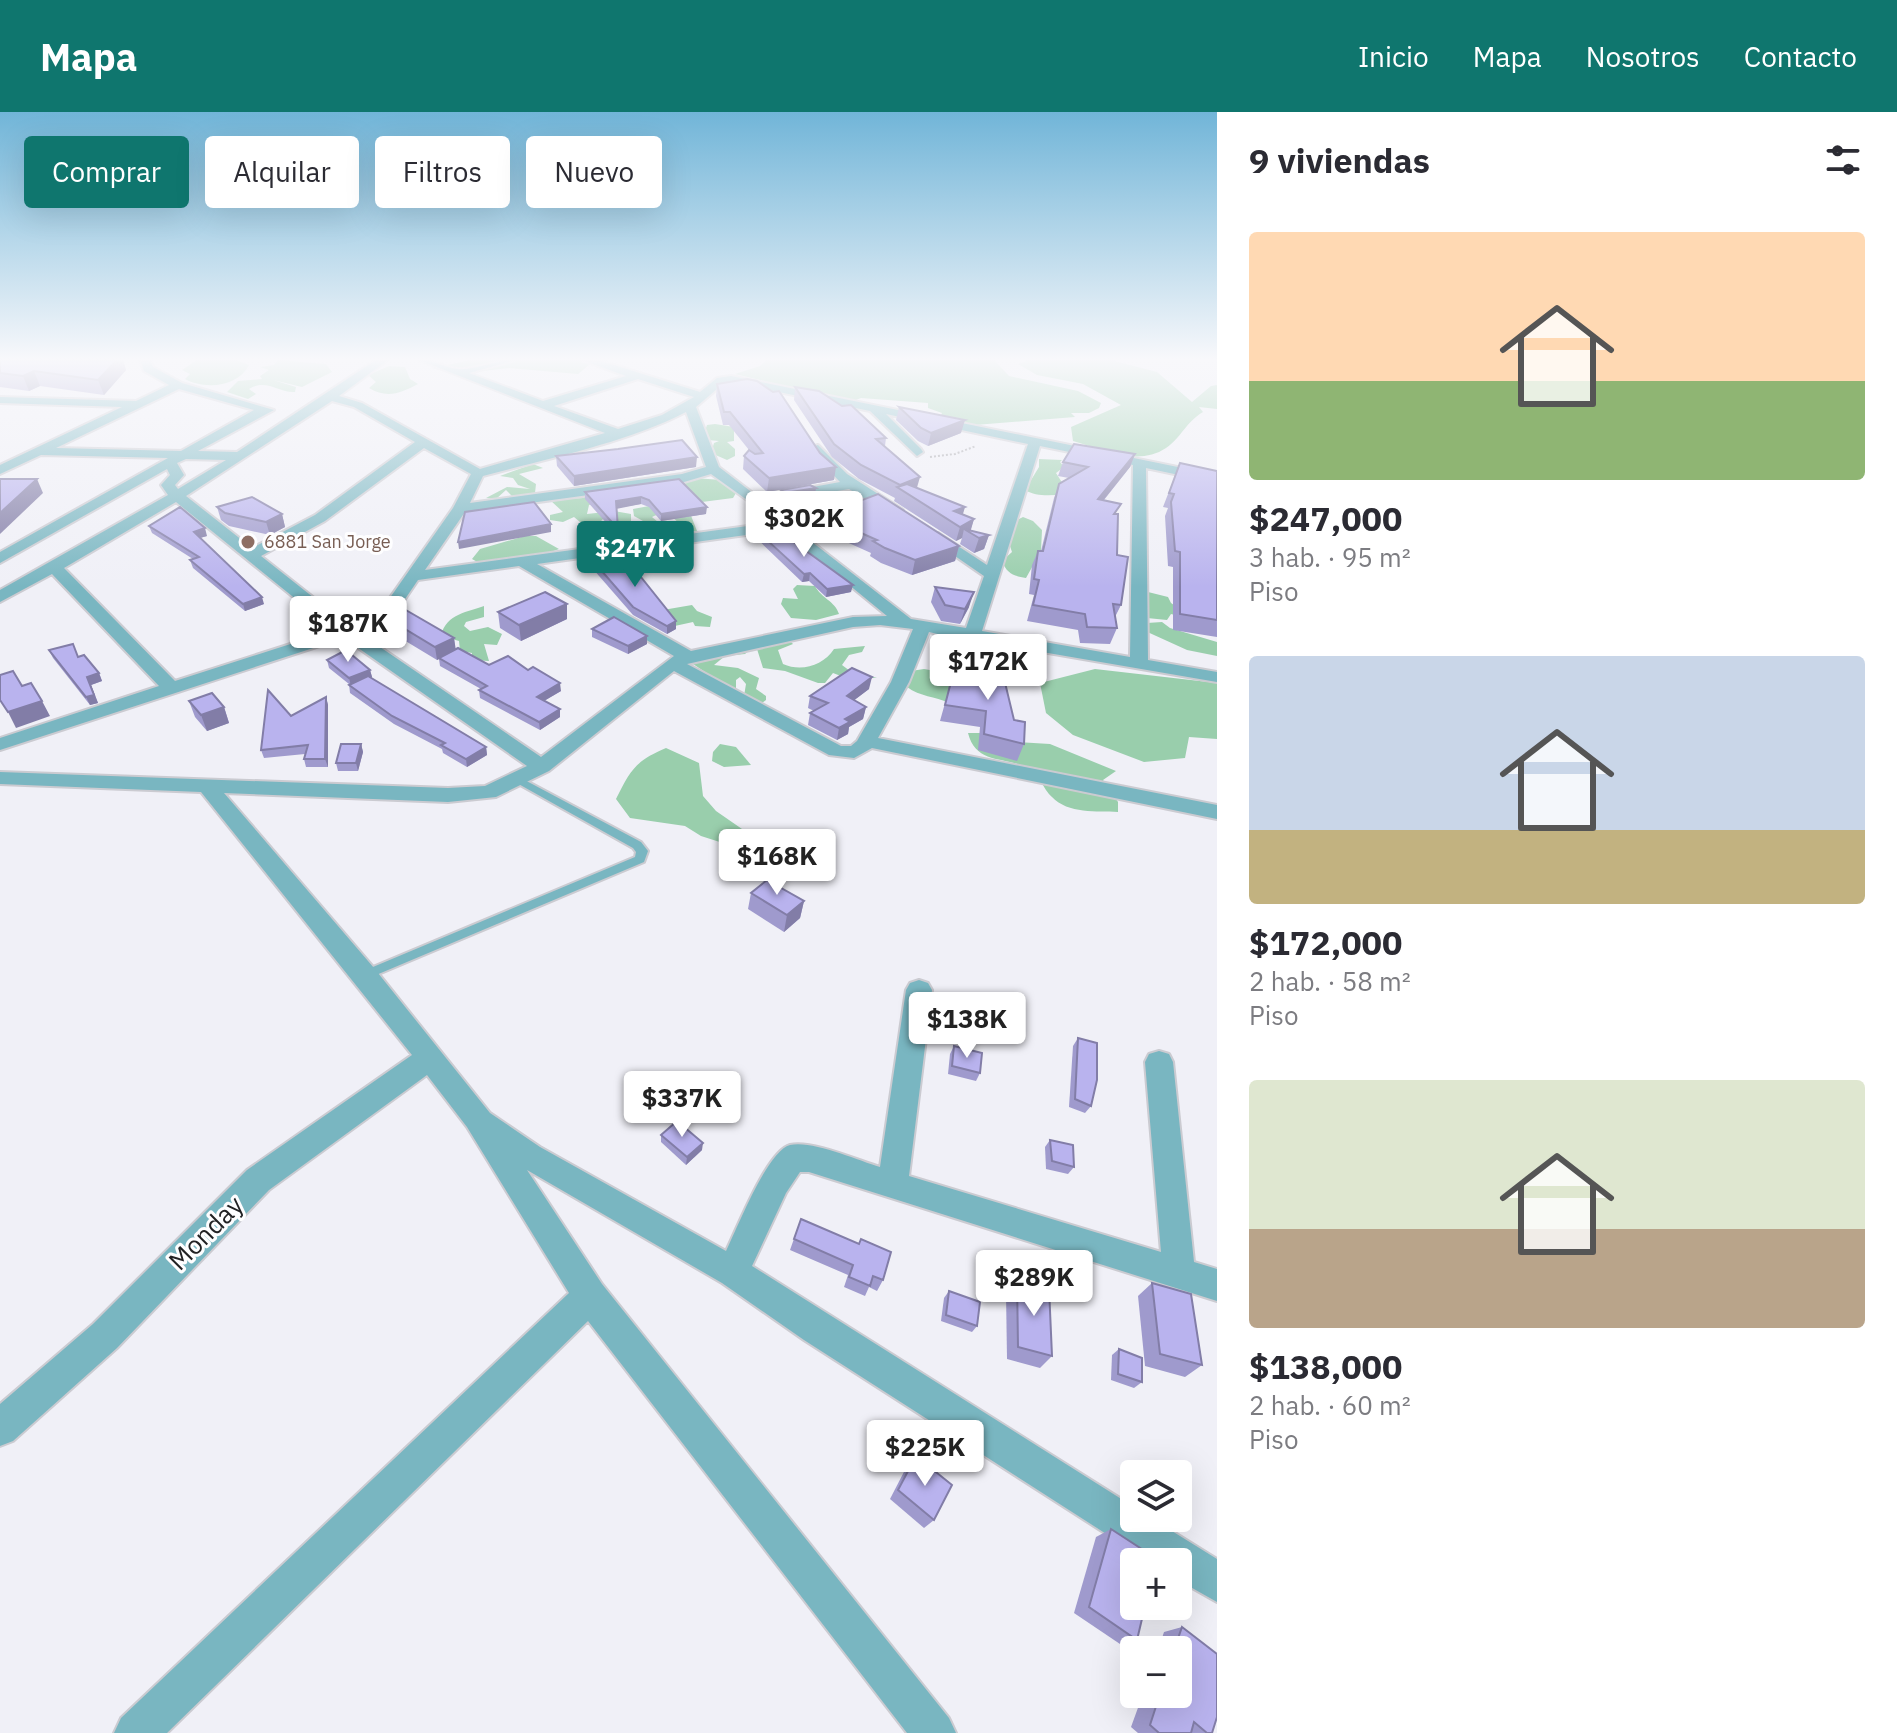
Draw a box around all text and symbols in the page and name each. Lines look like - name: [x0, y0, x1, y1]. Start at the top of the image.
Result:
- text: Mapa: [40, 32, 137, 81]
- text: Inicio: [1358, 38, 1429, 75]
- text: Mapa: [1473, 38, 1542, 75]
- text: Nosotros: [1586, 38, 1700, 75]
- text: Contacto: [1744, 38, 1857, 75]
- chip: Comprar: [24, 136, 189, 208]
- chip: Alquilar: [205, 136, 359, 208]
- chip: Filtros: [375, 136, 510, 208]
- chip: Nuevo: [526, 136, 662, 208]
- text: 9 viviendas: [1249, 138, 1430, 182]
- icon: filters: [1821, 138, 1865, 182]
- icon: home: [1485, 284, 1629, 428]
- pin: $302K: [748, 491, 860, 559]
- text: $247,000: [1249, 496, 1402, 540]
- text: $302K: [764, 500, 844, 534]
- pin: $247K: [579, 521, 691, 589]
- place label: 6881 San Jorge: [264, 530, 391, 553]
- text: $247K: [595, 530, 675, 564]
- marker: 6881 San Jorge: [239, 533, 257, 551]
- text: 3 hab. · 95 m²: [1249, 540, 1411, 574]
- text: Piso: [1249, 574, 1298, 608]
- pin: $187K: [292, 596, 404, 664]
- text: $187K: [308, 605, 388, 639]
- pin: $172K: [932, 634, 1044, 702]
- text: $172K: [948, 643, 1028, 677]
- icon: home: [1485, 708, 1629, 852]
- pin: $168K: [721, 829, 833, 897]
- text: $168K: [737, 838, 817, 872]
- text: $172,000: [1249, 920, 1402, 964]
- text: 2 hab. · 58 m²: [1249, 964, 1411, 998]
- pin: $138K: [911, 992, 1023, 1060]
- text: Piso: [1249, 998, 1298, 1032]
- text: $138K: [927, 1001, 1007, 1035]
- pin: $337K: [626, 1071, 738, 1139]
- text: $337K: [642, 1080, 722, 1114]
- icon: home: [1485, 1132, 1629, 1276]
- street label: Monday: [161, 1188, 250, 1277]
- pin: $289K: [978, 1250, 1090, 1318]
- text: $289K: [994, 1259, 1074, 1293]
- text: $138,000: [1249, 1344, 1402, 1388]
- text: 2 hab. · 60 m²: [1249, 1388, 1411, 1422]
- pin: $225K: [869, 1420, 981, 1488]
- text: Piso: [1249, 1422, 1298, 1456]
- text: $225K: [885, 1429, 965, 1463]
- map controls: [1120, 1460, 1192, 1708]
- button: layers: [1120, 1460, 1192, 1532]
- button: +: [1120, 1548, 1192, 1620]
- button: −: [1120, 1636, 1192, 1708]

